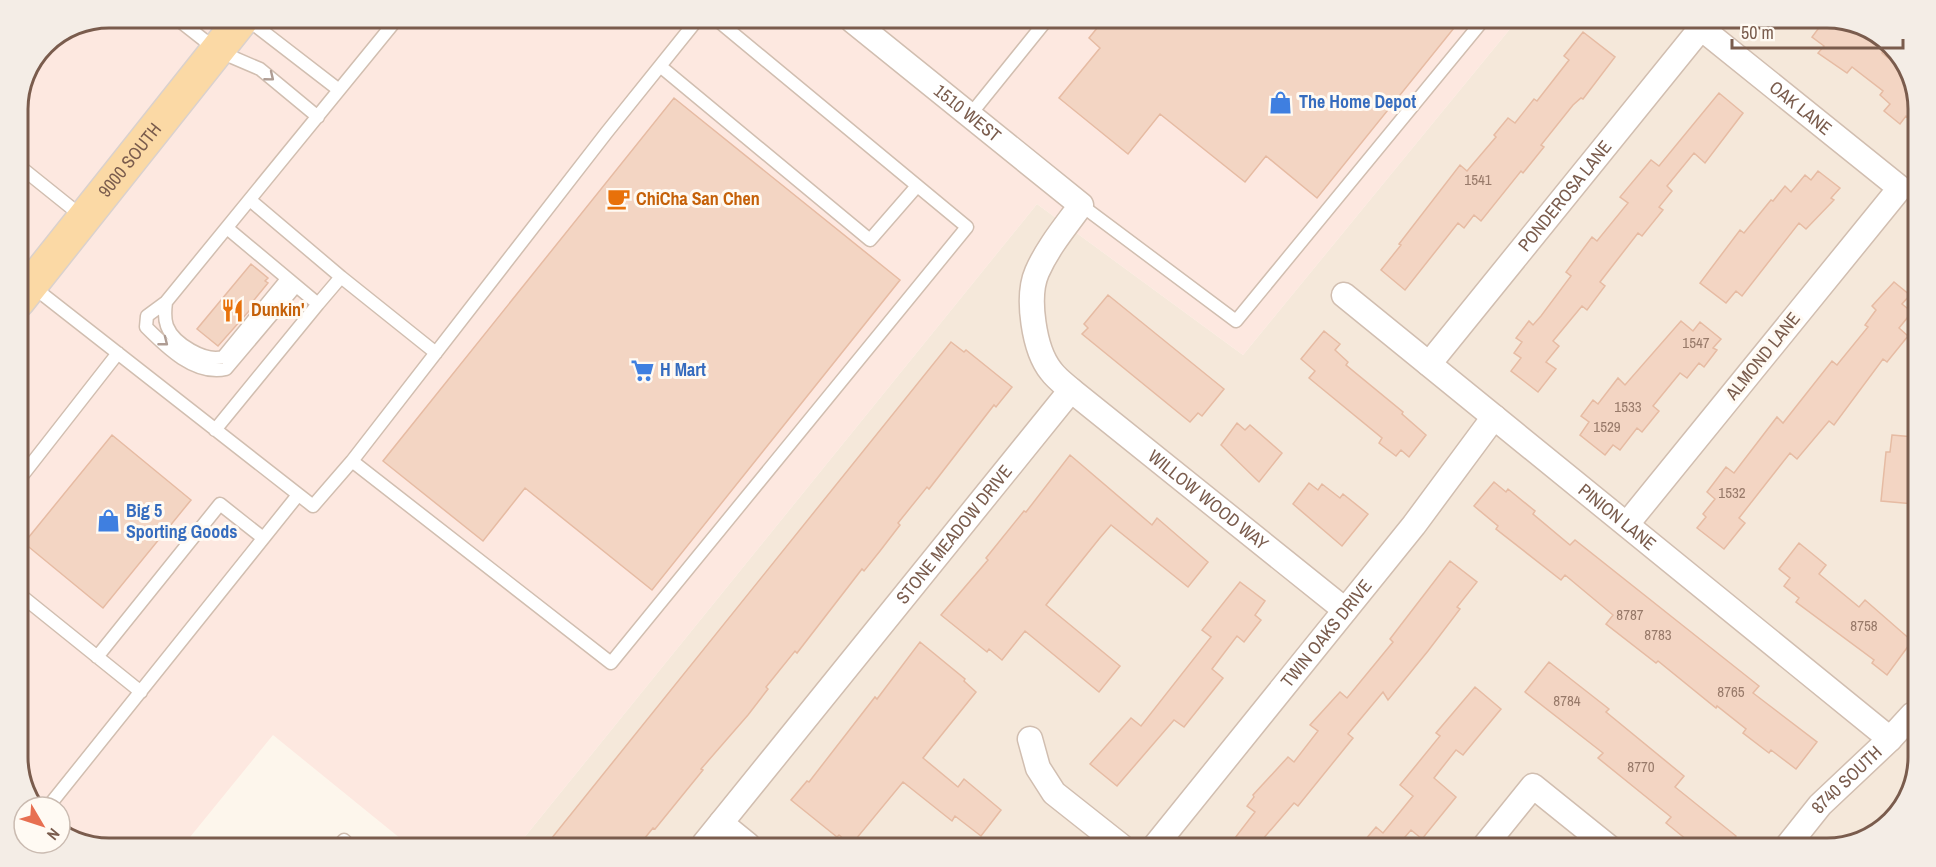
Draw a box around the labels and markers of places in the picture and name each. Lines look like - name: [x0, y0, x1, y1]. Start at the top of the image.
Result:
- shop icon: The Home Depot: [1268, 89, 1294, 115]
- place label: The Home Depot: [1299, 89, 1416, 114]
- cafe icon: ChiCha San Chen: [605, 186, 631, 212]
- place label: ChiCha San Chen: [636, 186, 760, 211]
- restaurant icon: Dunkin': [220, 297, 246, 323]
- place label: Dunkin': [251, 297, 305, 322]
- supermarket icon: H Mart: [629, 357, 655, 383]
- place label: H Mart: [660, 357, 706, 382]
- place label: Big 5 Sporting Goods: [126, 498, 238, 544]
- shop icon: Big 5 Sporting Goods: [95, 508, 121, 534]

